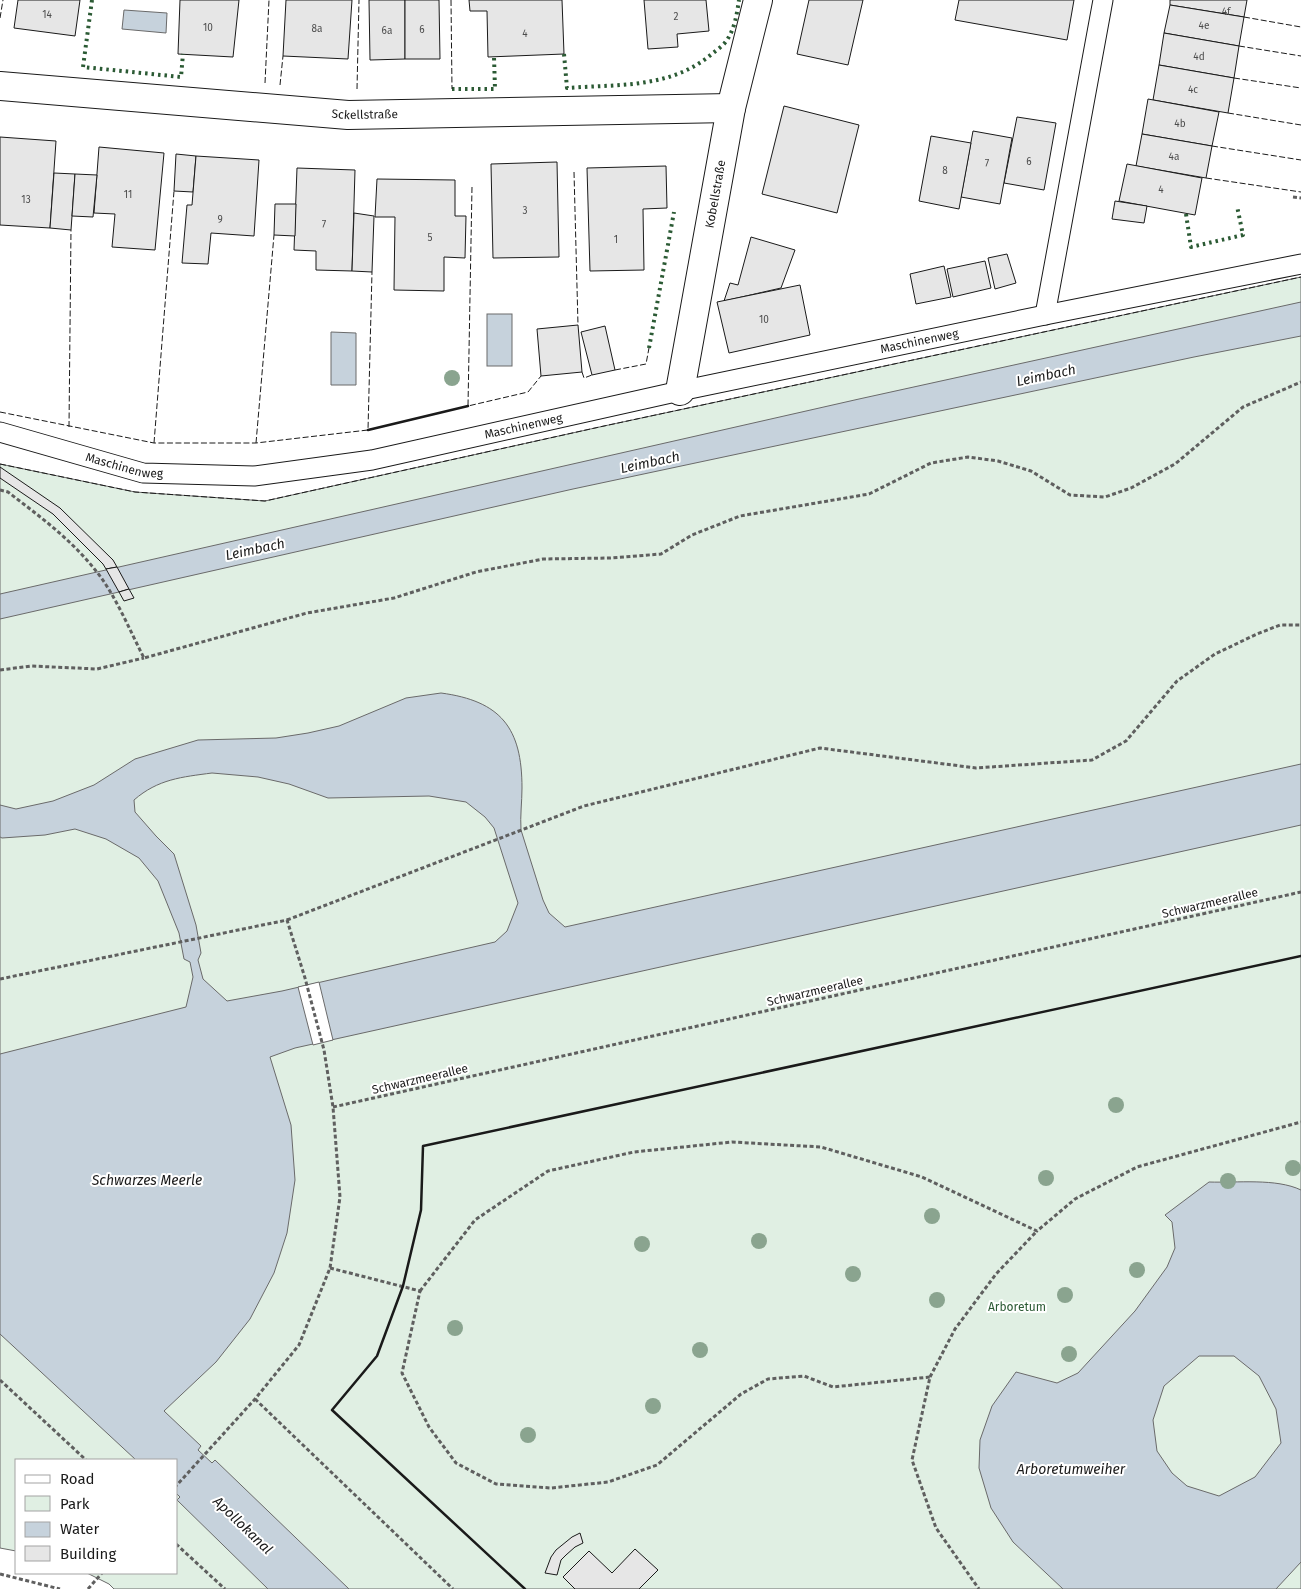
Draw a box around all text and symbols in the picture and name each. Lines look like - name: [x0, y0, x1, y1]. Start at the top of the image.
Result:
- house number: 4f: [1222, 6, 1231, 18]
- house number: 14: [42, 9, 53, 21]
- house number: 2: [674, 11, 679, 23]
- house number: 4e: [1199, 20, 1209, 32]
- house number: 10: [203, 22, 213, 34]
- house number: 8a: [312, 23, 322, 35]
- house number: 6: [419, 24, 425, 36]
- house number: 6a: [382, 25, 392, 37]
- house number: 4: [522, 28, 528, 40]
- house number: 4d: [1193, 51, 1205, 63]
- house number: 4c: [1188, 84, 1198, 96]
- street label: Sckellstraße: [331, 107, 398, 122]
- house number: 4b: [1174, 118, 1186, 130]
- house number: 4a: [1169, 151, 1179, 163]
- house number: 6: [1026, 156, 1032, 168]
- house number: 7: [985, 158, 990, 170]
- street label: Kobellstraße: [702, 159, 728, 229]
- house number: 8: [942, 165, 948, 177]
- house number: 4: [1158, 184, 1164, 196]
- house number: 11: [124, 189, 132, 201]
- house number: 13: [21, 194, 31, 206]
- house number: 3: [523, 205, 528, 217]
- house number: 9: [217, 214, 223, 226]
- house number: 7: [322, 219, 327, 231]
- house number: 5: [427, 232, 433, 244]
- house number: 1: [614, 234, 618, 246]
- house number: 10: [759, 314, 769, 326]
- street label: Maschinenweg: [879, 326, 960, 356]
- water label: Leimbach: [1015, 361, 1077, 390]
- street label: Maschinenweg: [483, 410, 564, 442]
- water label: Leimbach: [619, 448, 681, 477]
- street label: Maschinenweg: [84, 450, 164, 481]
- water label: Leimbach: [224, 535, 286, 564]
- street label: Schwarzmeerallee: [1161, 885, 1259, 921]
- street label: Schwarzmeerallee: [766, 973, 864, 1009]
- street label: Schwarzmeerallee: [371, 1061, 469, 1097]
- water label: Schwarzes Meerle: [91, 1172, 202, 1189]
- park label: Arboretum: [988, 1300, 1046, 1314]
- legend: [15, 1459, 178, 1574]
- water label: Arboretumweiher: [1016, 1461, 1126, 1478]
- text: Road: [60, 1470, 95, 1488]
- water label: Apollokanal: [209, 1492, 276, 1558]
- text: Park: [60, 1495, 90, 1513]
- text: Water: [60, 1520, 99, 1538]
- text: Building: [60, 1545, 116, 1563]

